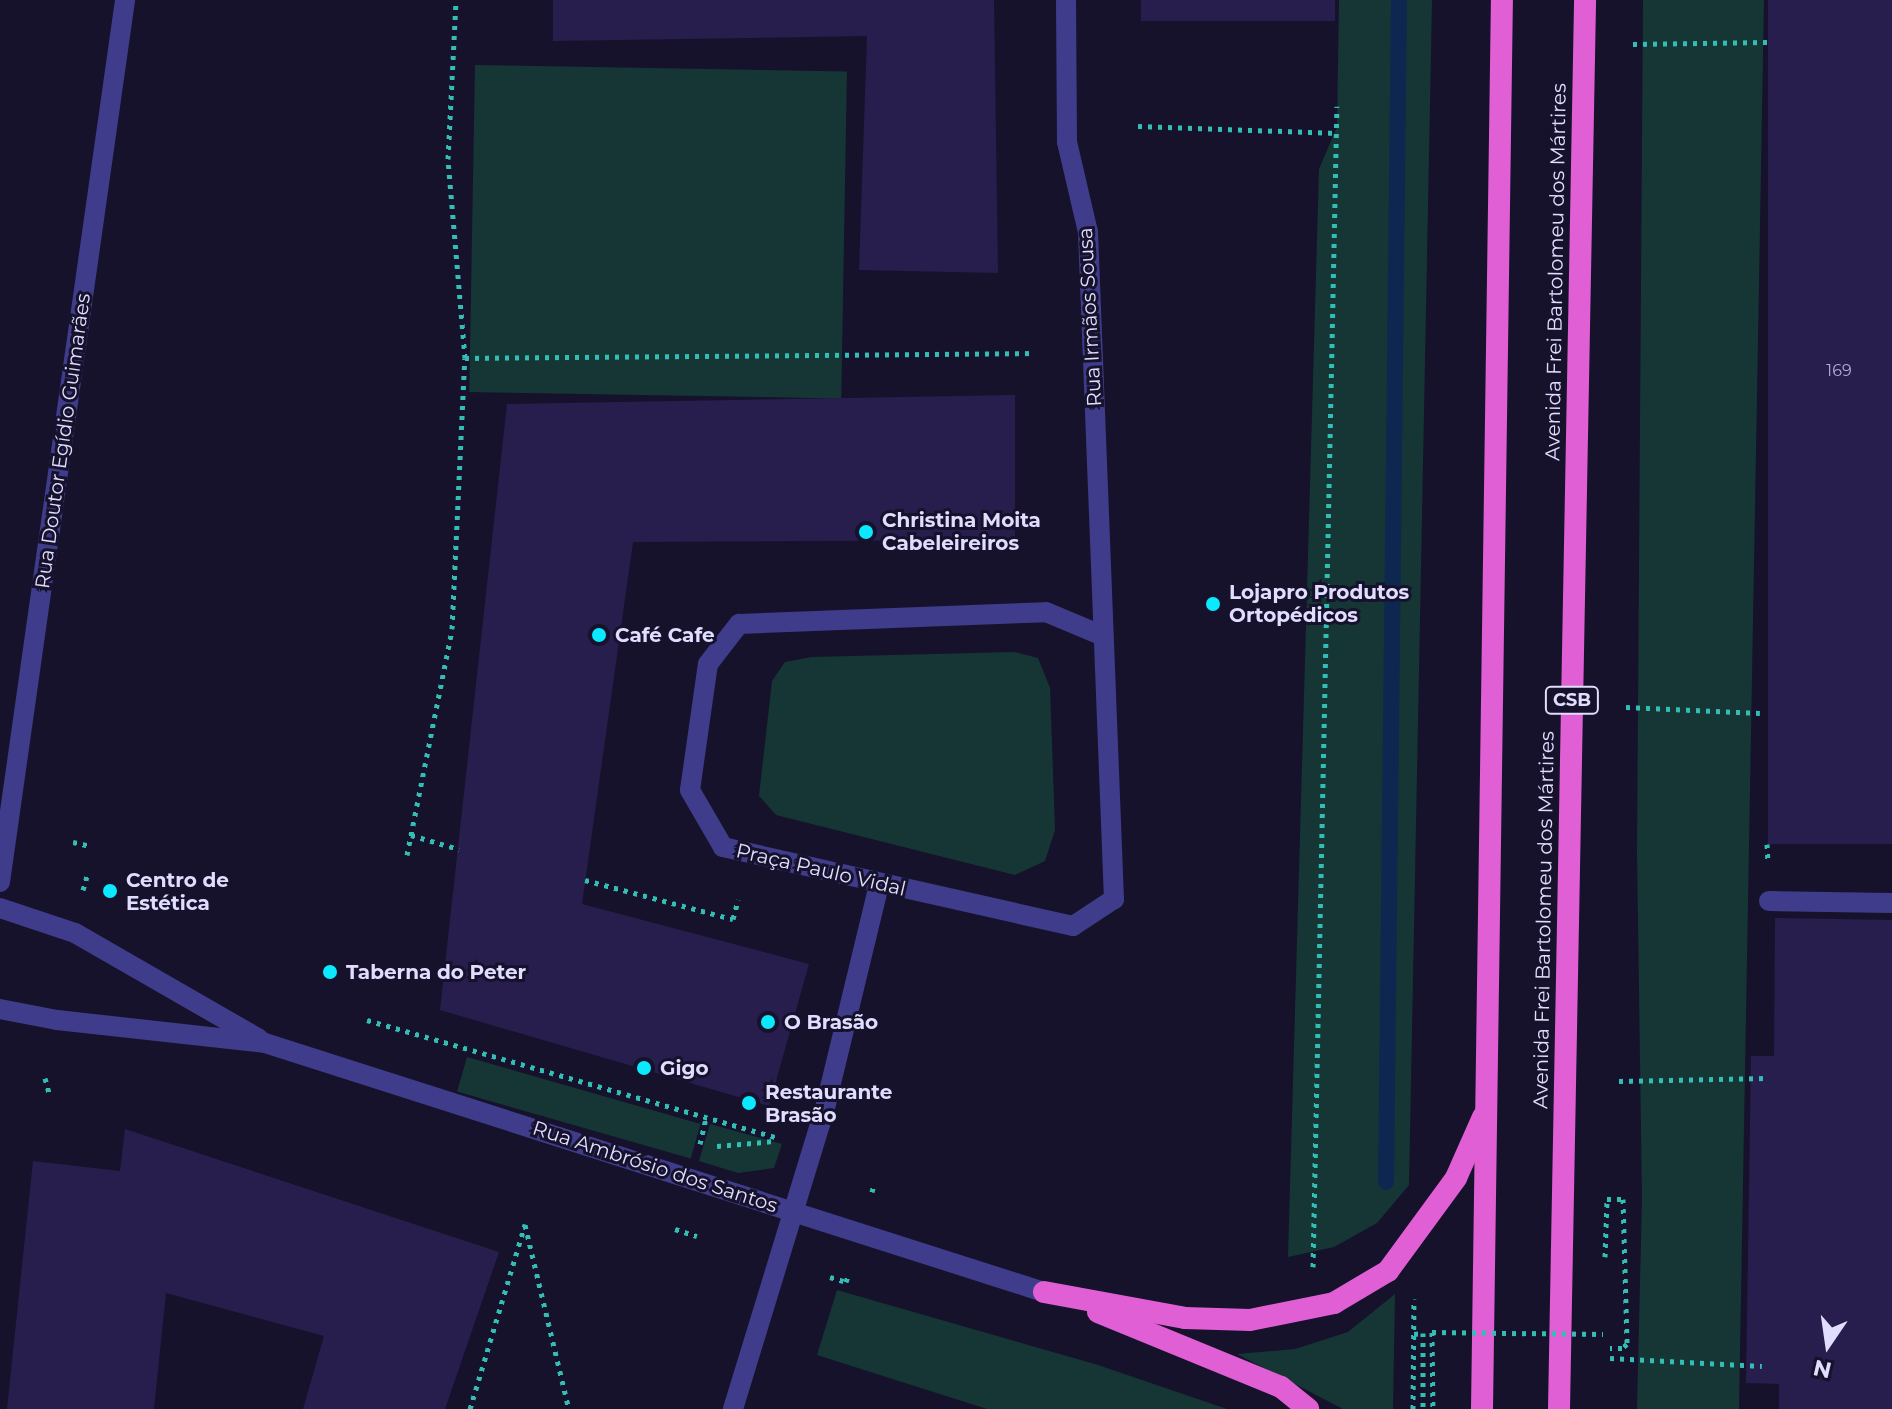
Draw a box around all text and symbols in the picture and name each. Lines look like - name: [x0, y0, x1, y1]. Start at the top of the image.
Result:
- street label: Avenida Frei Bartolomeu dos Mártires: [1541, 83, 1571, 461]
- street label: Rua Irmãos Sousa: [1073, 227, 1107, 407]
- street label: Rua Doutor Egídio Guimarães: [30, 292, 96, 590]
- house number: 169: [1826, 361, 1852, 381]
- place label: Christina Moita Cabeleireiros: [882, 508, 1041, 555]
- marker: Christina Moita Cabeleireiros: [857, 523, 875, 541]
- place label: Lojapro Produtos Ortopédicos: [1229, 580, 1409, 627]
- marker: Lojapro Produtos Ortopédicos: [1204, 595, 1222, 613]
- place label: Café Cafe: [615, 623, 715, 647]
- marker: Café Cafe: [590, 626, 608, 644]
- road number: CSB: [1544, 686, 1600, 714]
- street label: Avenida Frei Bartolomeu dos Mártires: [1529, 731, 1559, 1109]
- street label: Praça Paulo Vidal: [734, 839, 908, 901]
- place label: Centro de Estética: [126, 868, 229, 915]
- marker: Centro de Estética: [101, 882, 119, 900]
- place label: Taberna do Peter: [346, 960, 526, 984]
- marker: Taberna do Peter: [321, 963, 339, 981]
- place label: O Brasão: [784, 1010, 878, 1034]
- marker: O Brasão: [759, 1013, 777, 1031]
- place label: Gigo: [660, 1056, 709, 1080]
- marker: Gigo: [635, 1059, 653, 1077]
- place label: Restaurante Brasão: [765, 1080, 892, 1127]
- marker: Restaurante Brasão: [740, 1094, 758, 1112]
- street label: Rua Ambrósio dos Santos: [530, 1116, 780, 1218]
- north arrow: [1788, 1305, 1868, 1385]
- text: N: [1811, 1354, 1834, 1384]

